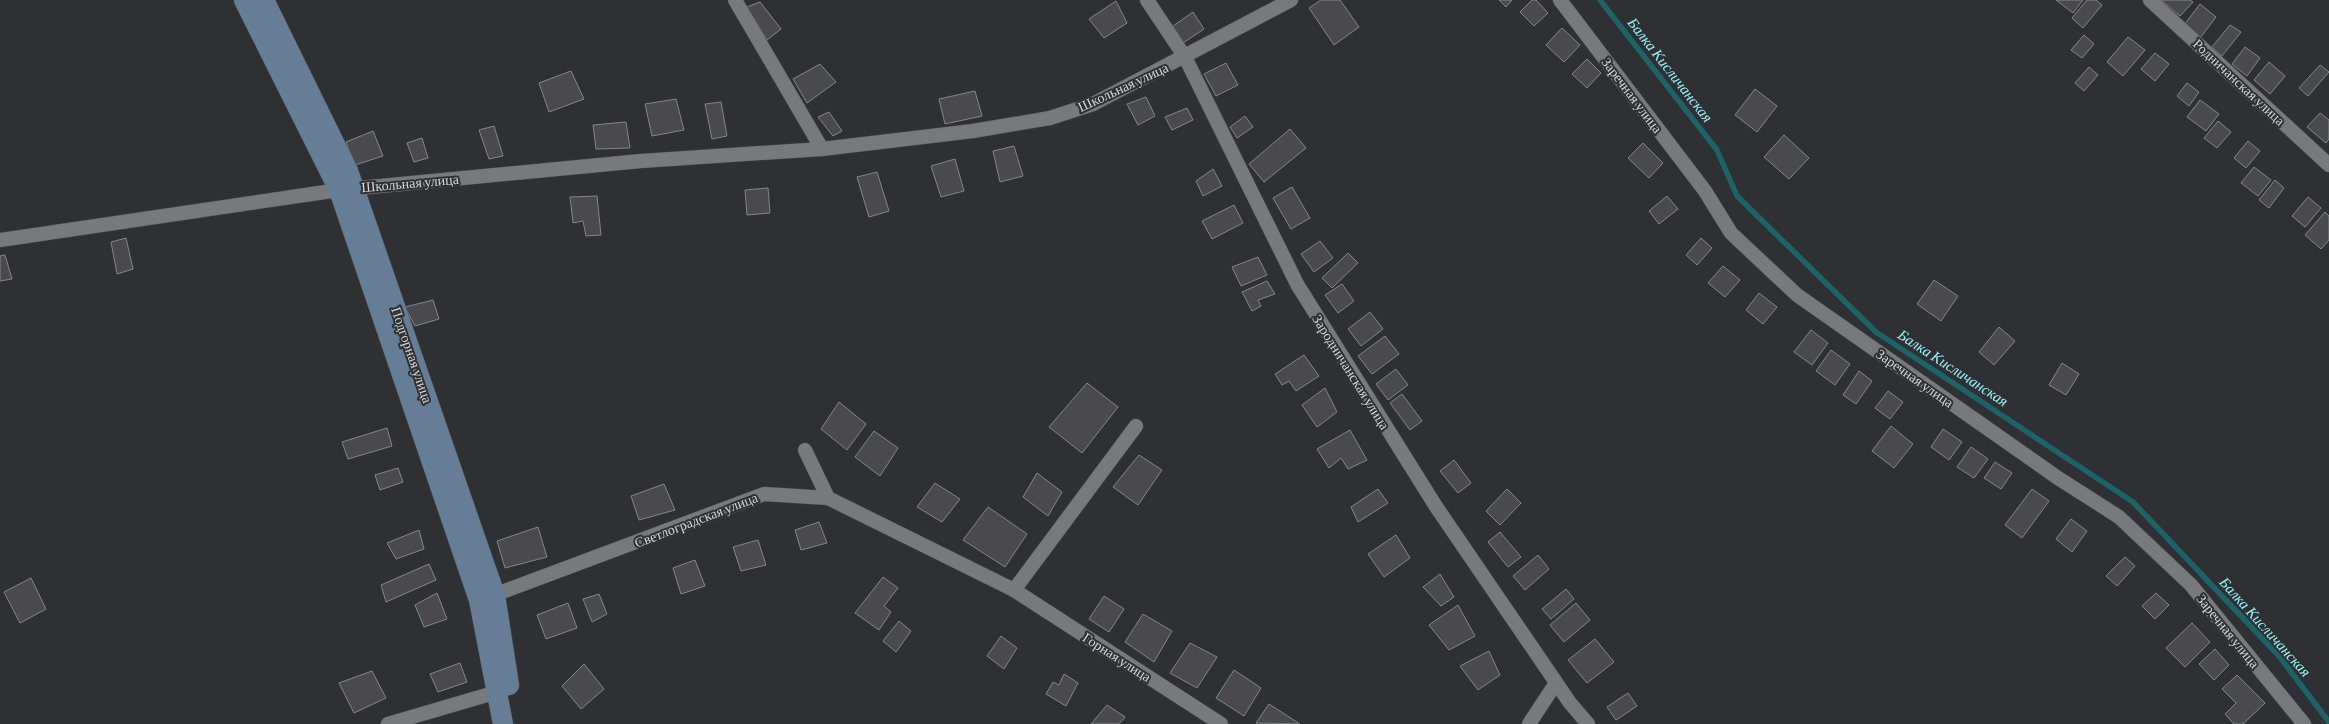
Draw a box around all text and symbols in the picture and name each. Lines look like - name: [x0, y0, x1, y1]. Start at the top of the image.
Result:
- water label: Балка Кисличанская: [1624, 14, 1716, 125]
- street label: Родничанская улица: [2190, 35, 2289, 129]
- street label: Заречная улица: [1598, 54, 1666, 137]
- street label: Школьная улица: [1075, 59, 1171, 115]
- street label: Школьная улица: [361, 171, 460, 195]
- street label: Подгорная улица: [388, 305, 436, 406]
- street label: Зародничанская улица: [1309, 312, 1393, 433]
- water label: Балка Кисличанская: [1894, 326, 2011, 410]
- street label: Заречная улица: [1873, 345, 1957, 411]
- street label: Светлоградская улица: [632, 489, 761, 551]
- water label: Балка Кисличанская: [2216, 573, 2314, 680]
- street label: Заречная улица: [2193, 591, 2263, 672]
- street label: Горная улица: [1080, 629, 1155, 685]

